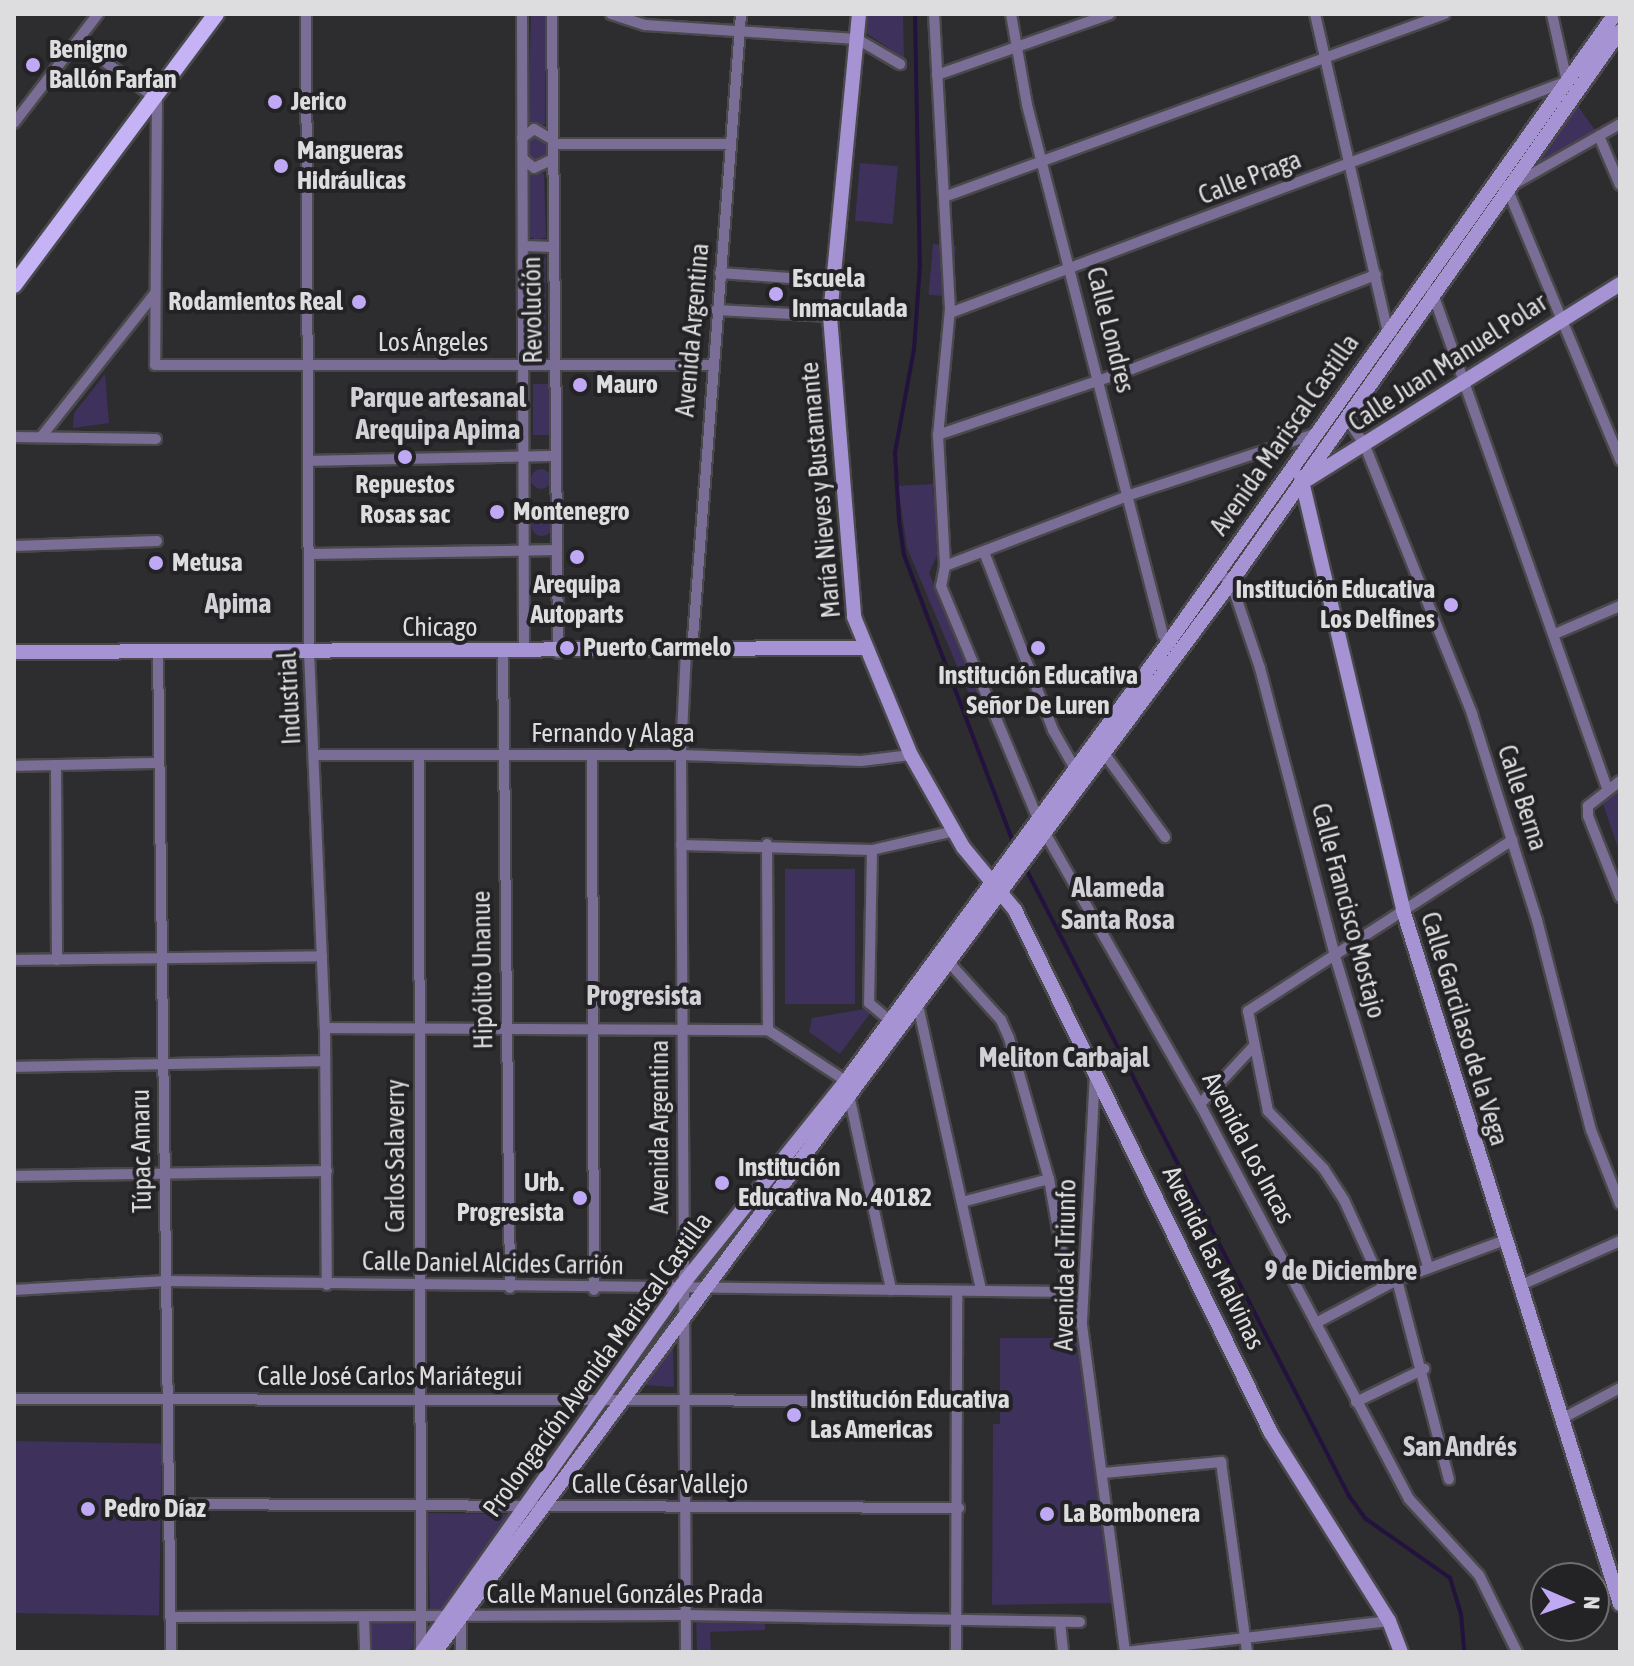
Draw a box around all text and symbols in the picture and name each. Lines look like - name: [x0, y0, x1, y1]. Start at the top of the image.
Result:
- place label: Benigno Ballón Farfan: [49, 34, 177, 96]
- marker: Benigno Ballón Farfan: [24, 56, 42, 74]
- place label: Jerico: [291, 86, 347, 118]
- marker: Jerico: [266, 93, 284, 111]
- place label: Mangueras Hidráulicas: [297, 135, 406, 196]
- street label: Calle Praga: [1194, 144, 1306, 212]
- marker: Mangueras Hidráulicas: [272, 157, 290, 175]
- street label: Avenida Argentina: [670, 242, 716, 418]
- street label: Revolución: [516, 256, 550, 364]
- place label: Escuela Inmaculada: [792, 263, 908, 324]
- street label: Calle Londres: [1079, 264, 1141, 396]
- marker: Escuela Inmaculada: [767, 285, 785, 303]
- place label: Rodamientos Real: [168, 286, 343, 318]
- street label: Calle Juan Manuel Polar: [1343, 287, 1553, 439]
- marker: Rodamientos Real: [350, 293, 368, 311]
- street label: Los Ángeles: [378, 327, 488, 359]
- street label: Avenida Mariscal Castilla: [1204, 328, 1366, 542]
- street label: María Nieves y Bustamante: [794, 361, 848, 619]
- place label: Mauro: [596, 369, 658, 401]
- marker: Mauro: [571, 376, 589, 394]
- district label: Parque artesanal Arequipa Apima: [350, 380, 526, 446]
- marker: Repuestos Rosas sac: [396, 448, 414, 466]
- place label: Repuestos Rosas sac: [355, 469, 455, 530]
- place label: Montenegro: [513, 496, 630, 528]
- marker: Montenegro: [488, 503, 506, 521]
- place label: Metusa: [172, 547, 243, 579]
- marker: Arequipa Autoparts: [568, 548, 586, 566]
- marker: Metusa: [147, 554, 165, 572]
- place label: Arequipa Autoparts: [530, 569, 624, 630]
- place label: Institución Educativa Los Delfines: [1235, 574, 1435, 636]
- district label: Apima: [205, 586, 271, 620]
- marker: Institución Educativa Los Delfines: [1442, 596, 1460, 614]
- street label: Chicago: [403, 612, 477, 644]
- place label: Puerto Carmelo: [583, 632, 731, 664]
- marker: Puerto Carmelo: [558, 639, 576, 657]
- marker: Institución Educativa Señor De Luren: [1029, 639, 1047, 657]
- street label: Industrial: [272, 651, 308, 745]
- place label: Institución Educativa Señor De Luren: [938, 660, 1138, 722]
- street label: Fernando y Alaga: [531, 718, 695, 750]
- street label: Calle Berna: [1490, 741, 1554, 855]
- street label: Calle Francisco Mostajo: [1304, 800, 1392, 1022]
- district label: Alameda Santa Rosa: [1061, 870, 1175, 936]
- street label: Hipólito Unanue: [466, 890, 500, 1050]
- street label: Calle Garcilaso de la Vega: [1414, 908, 1514, 1150]
- district label: Progresista: [586, 978, 702, 1012]
- street label: Avenida Argentina: [644, 1040, 676, 1214]
- district label: Meliton Carbajal: [979, 1040, 1149, 1074]
- street label: Avenida Los Incas: [1195, 1067, 1301, 1229]
- street label: Carlos Salaverry: [380, 1079, 412, 1233]
- street label: Túpac Amaru: [125, 1089, 159, 1213]
- place label: Institución Educativa No. 40182: [738, 1152, 932, 1214]
- street label: Avenida las Malvinas: [1155, 1161, 1271, 1355]
- place label: Urb. Progresista: [457, 1167, 564, 1228]
- marker: Institución Educativa No. 40182: [713, 1174, 731, 1192]
- street label: Avenida el Triunfo: [1049, 1179, 1083, 1351]
- marker: Urb. Progresista: [571, 1189, 589, 1207]
- street label: Prolongación Avenida Mariscal Castilla: [477, 1206, 719, 1524]
- street label: Calle Daniel Alcides Carrión: [362, 1246, 624, 1282]
- district label: 9 de Diciembre: [1265, 1253, 1417, 1287]
- street label: Calle José Carlos Mariátegui: [258, 1361, 522, 1393]
- place label: Institución Educativa Las Americas: [810, 1384, 1010, 1446]
- marker: Institución Educativa Las Americas: [785, 1406, 803, 1424]
- district label: San Andrés: [1403, 1429, 1517, 1463]
- street label: Calle César Vallejo: [572, 1469, 748, 1501]
- place label: Pedro Díaz: [104, 1493, 206, 1525]
- place label: La Bombonera: [1063, 1498, 1200, 1530]
- marker: Pedro Díaz: [79, 1500, 97, 1518]
- marker: La Bombonera: [1038, 1505, 1056, 1523]
- north arrow: [1530, 1562, 1610, 1642]
- street label: Calle Manuel Gonzáles Prada: [486, 1579, 764, 1611]
- text: N: [1579, 1596, 1605, 1610]

